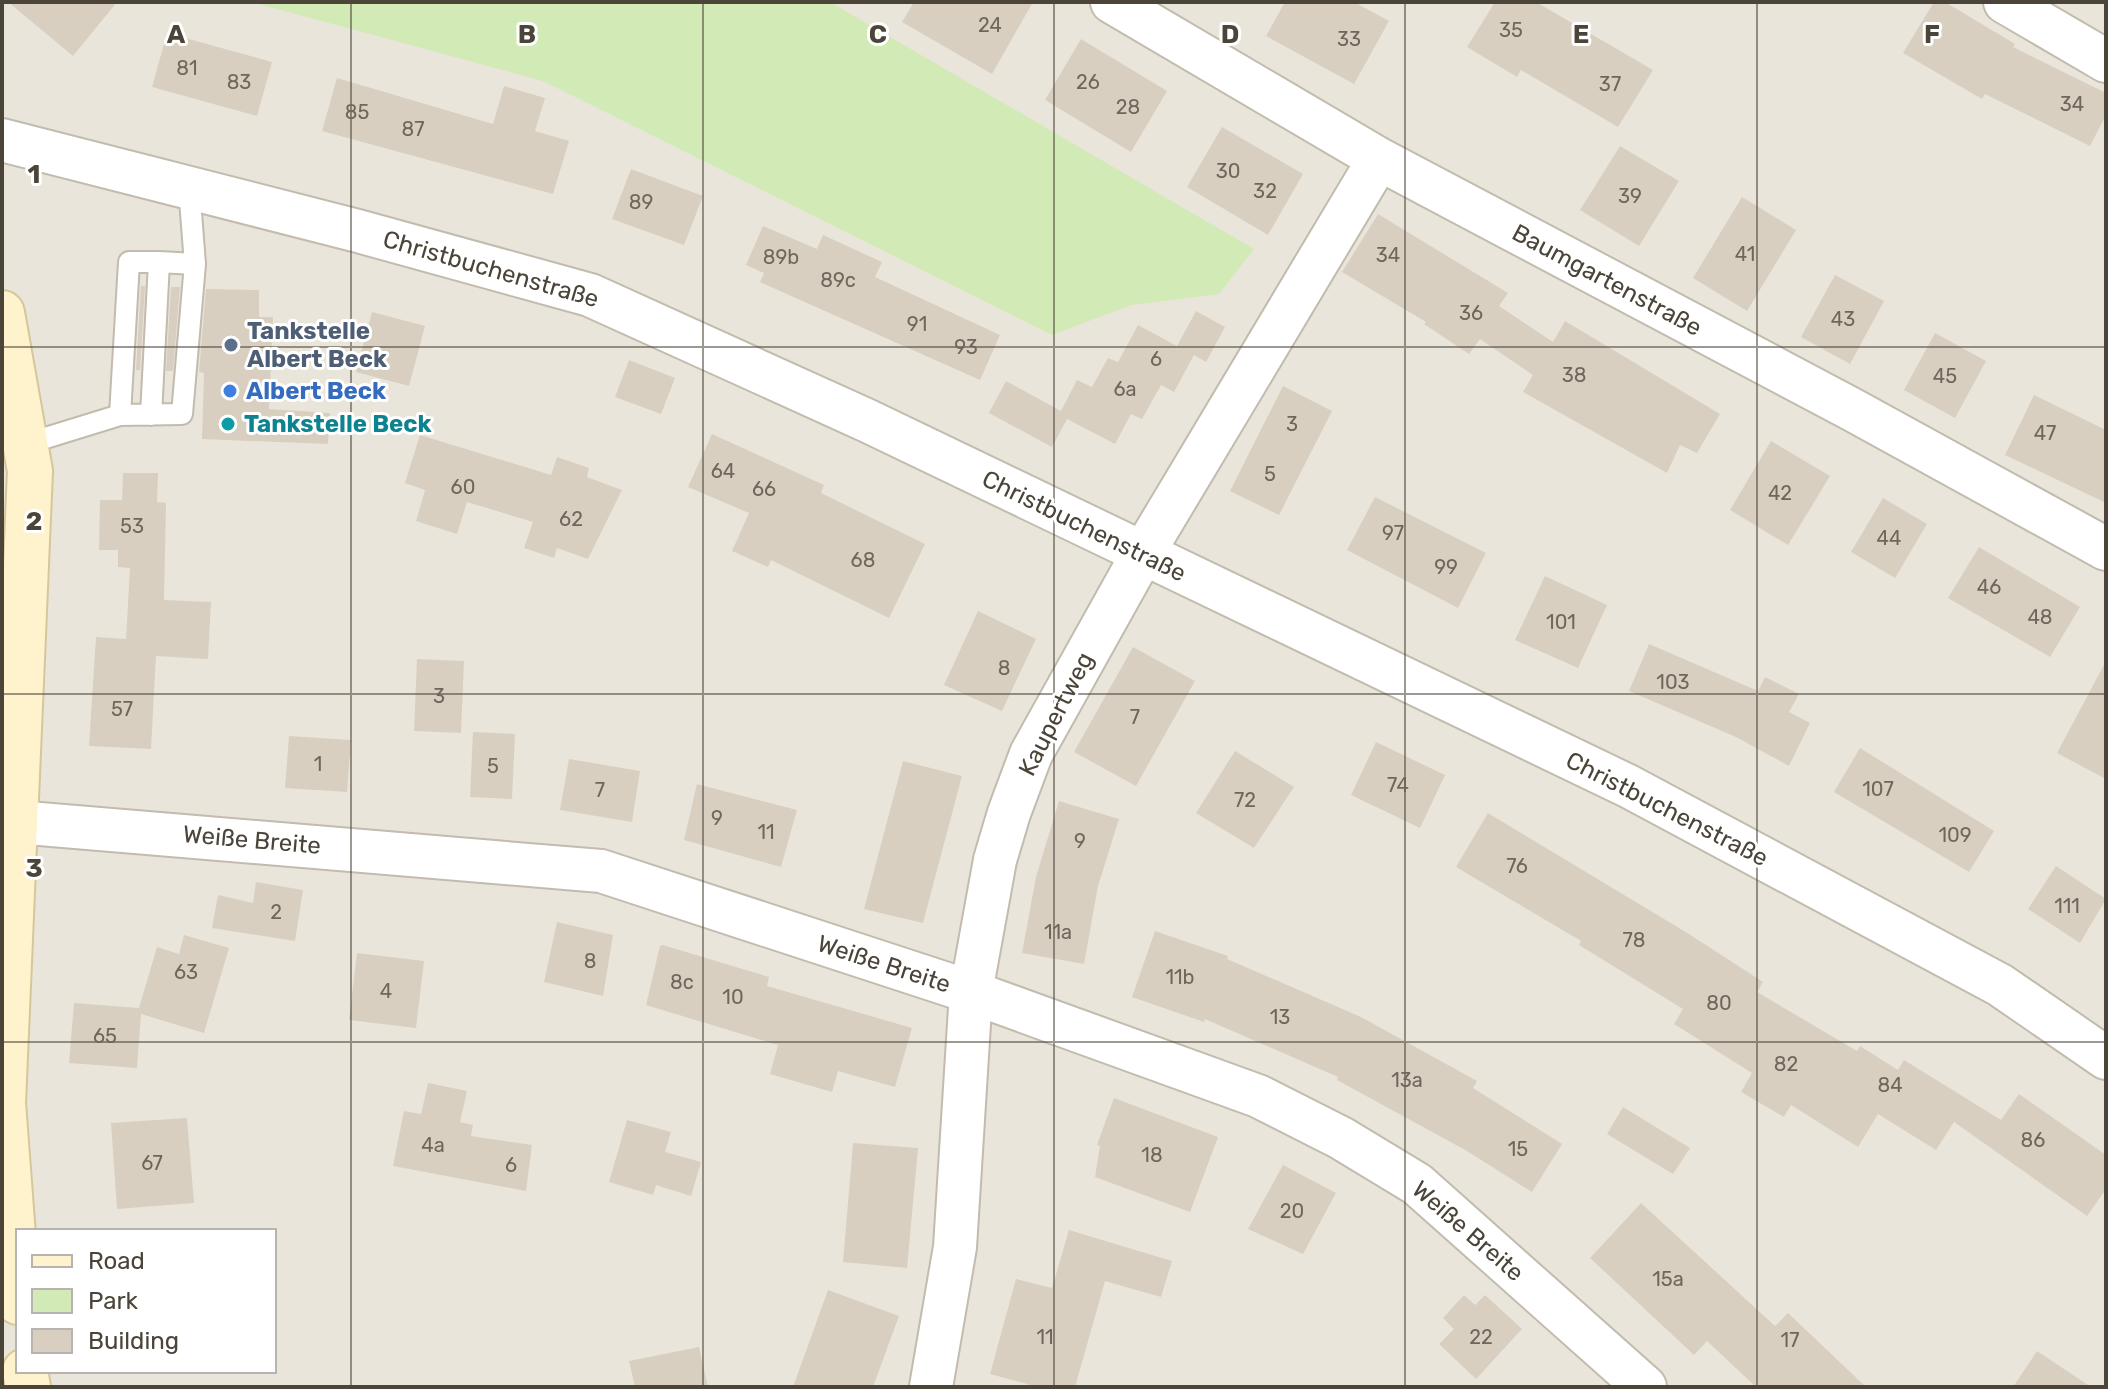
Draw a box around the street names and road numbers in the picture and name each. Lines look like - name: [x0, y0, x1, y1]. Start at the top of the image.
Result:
- street label: Baumgartenstraße: [1508, 218, 1706, 342]
- street label: Christbuchenstraße: [380, 225, 602, 313]
- street label: Christbuchenstraße: [978, 465, 1190, 587]
- street label: Kaupertweg: [1013, 648, 1099, 780]
- street label: Christbuchenstraße: [1561, 746, 1773, 872]
- street label: Weiße Breite: [182, 820, 322, 860]
- street label: Weiße Breite: [814, 929, 954, 999]
- street label: Weiße Breite: [1407, 1175, 1529, 1287]

